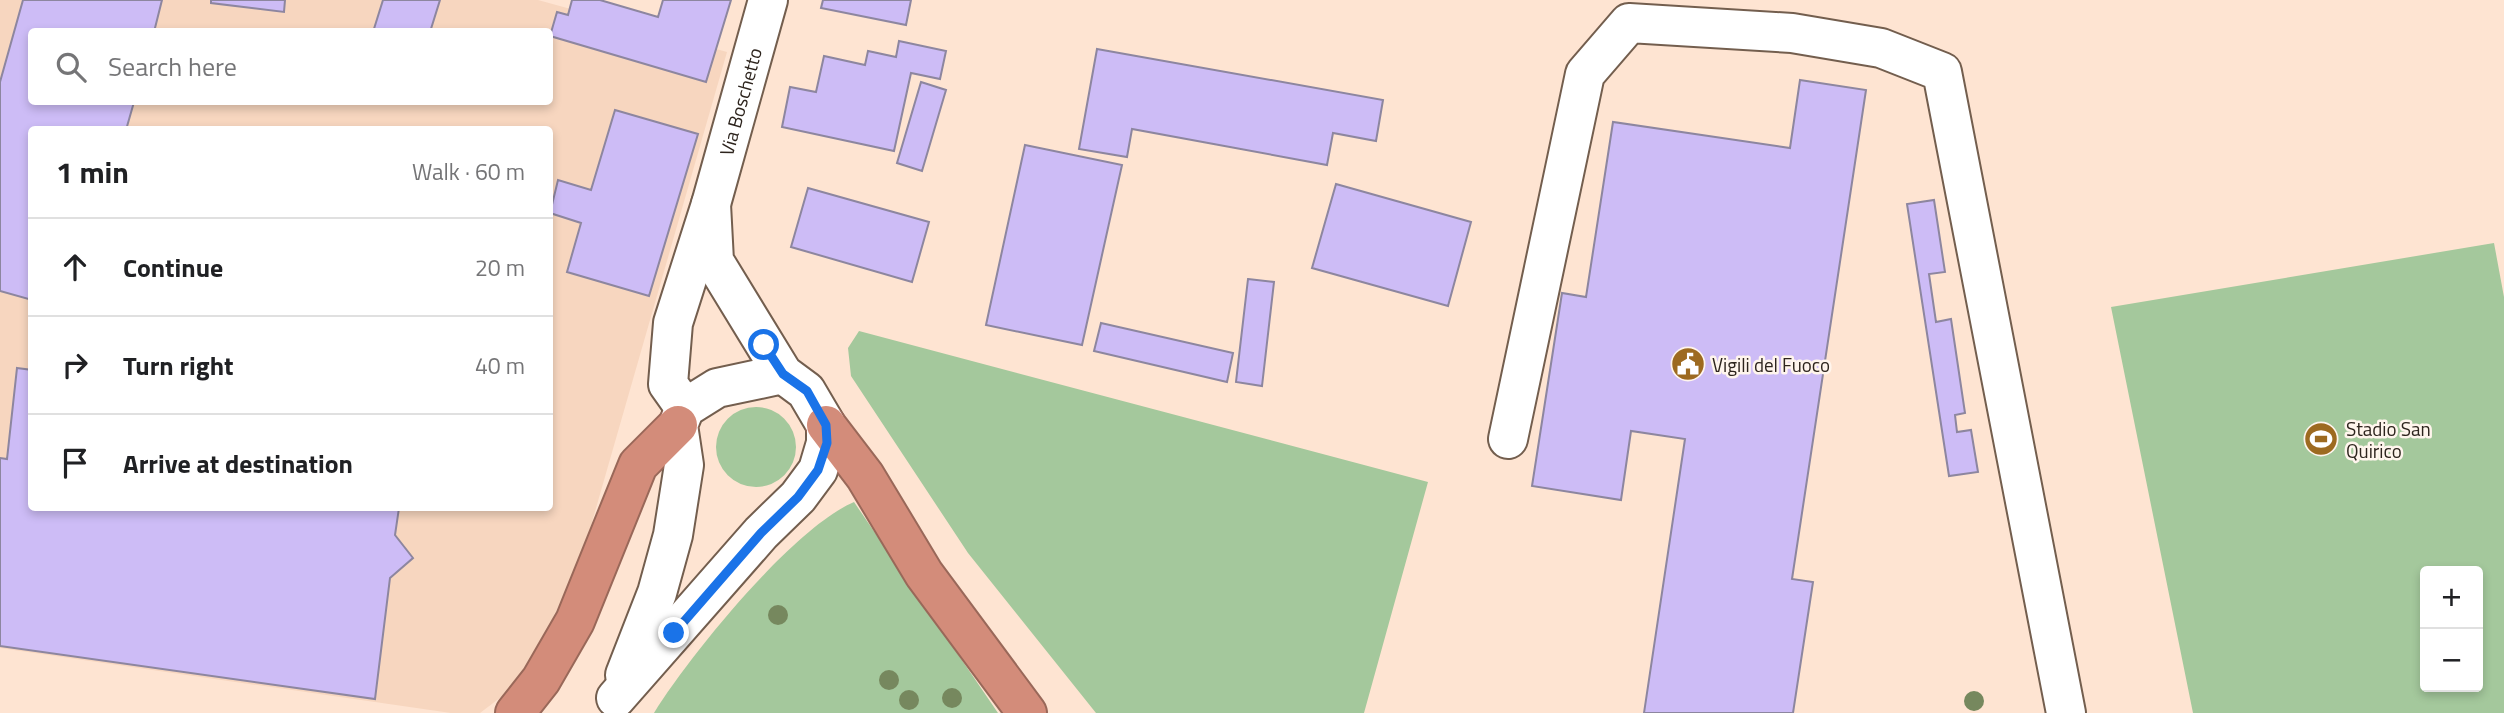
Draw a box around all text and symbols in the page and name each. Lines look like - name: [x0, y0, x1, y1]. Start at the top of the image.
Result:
- search box: [28, 28, 553, 105]
- street label: Via Boschetto: [711, 44, 769, 159]
- text: Search here: [108, 47, 237, 86]
- icon: search: [52, 48, 90, 86]
- text: 1 min: [56, 149, 129, 195]
- text: Walk · 60 m: [412, 154, 525, 189]
- icon: ahead: [56, 248, 94, 286]
- text: Continue: [123, 248, 223, 287]
- text: 20 m: [475, 250, 525, 285]
- route start: [748, 329, 779, 360]
- public building icon: Vigili del Fuoco: [1669, 345, 1707, 383]
- icon: right: [56, 346, 94, 384]
- text: Turn right: [123, 346, 234, 385]
- text: 40 m: [475, 348, 525, 383]
- place label: Vigili del Fuoco: [1712, 350, 1830, 379]
- place label: Stadio San Quirico: [2346, 414, 2431, 465]
- sports icon: Stadio San Quirico: [2302, 420, 2340, 458]
- icon: arrive: [56, 444, 94, 482]
- text: Arrive at destination: [123, 444, 353, 483]
- map controls: [2420, 566, 2483, 692]
- button: +: [2420, 566, 2483, 629]
- route end: [658, 617, 689, 648]
- button: −: [2420, 629, 2483, 692]

